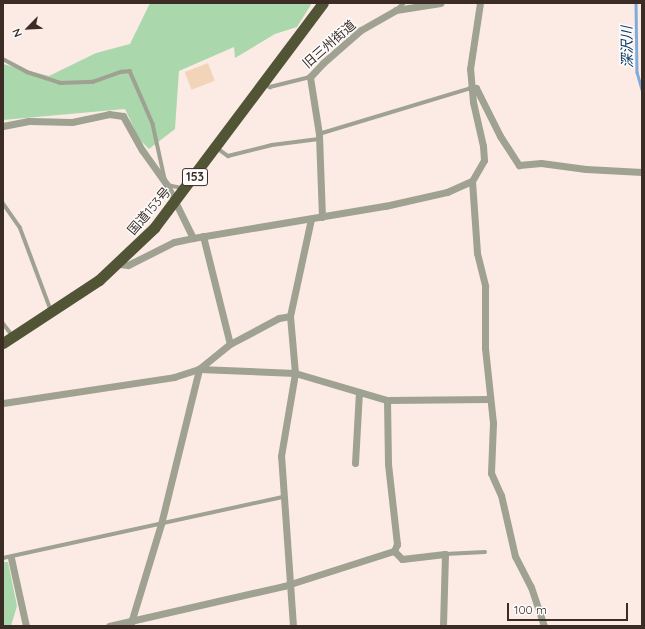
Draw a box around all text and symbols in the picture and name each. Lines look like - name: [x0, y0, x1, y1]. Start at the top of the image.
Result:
- north arrow: [8, 8, 48, 48]
- street label: 旧三州街道: [299, 17, 359, 71]
- text: N: [9, 26, 25, 39]
- water label: 深沢川: [618, 26, 636, 68]
- road number: 153: [181, 167, 209, 187]
- street label: 国道153号: [124, 184, 174, 238]
- scale bar: [509, 595, 630, 621]
- text: 100 m: [514, 602, 547, 617]

